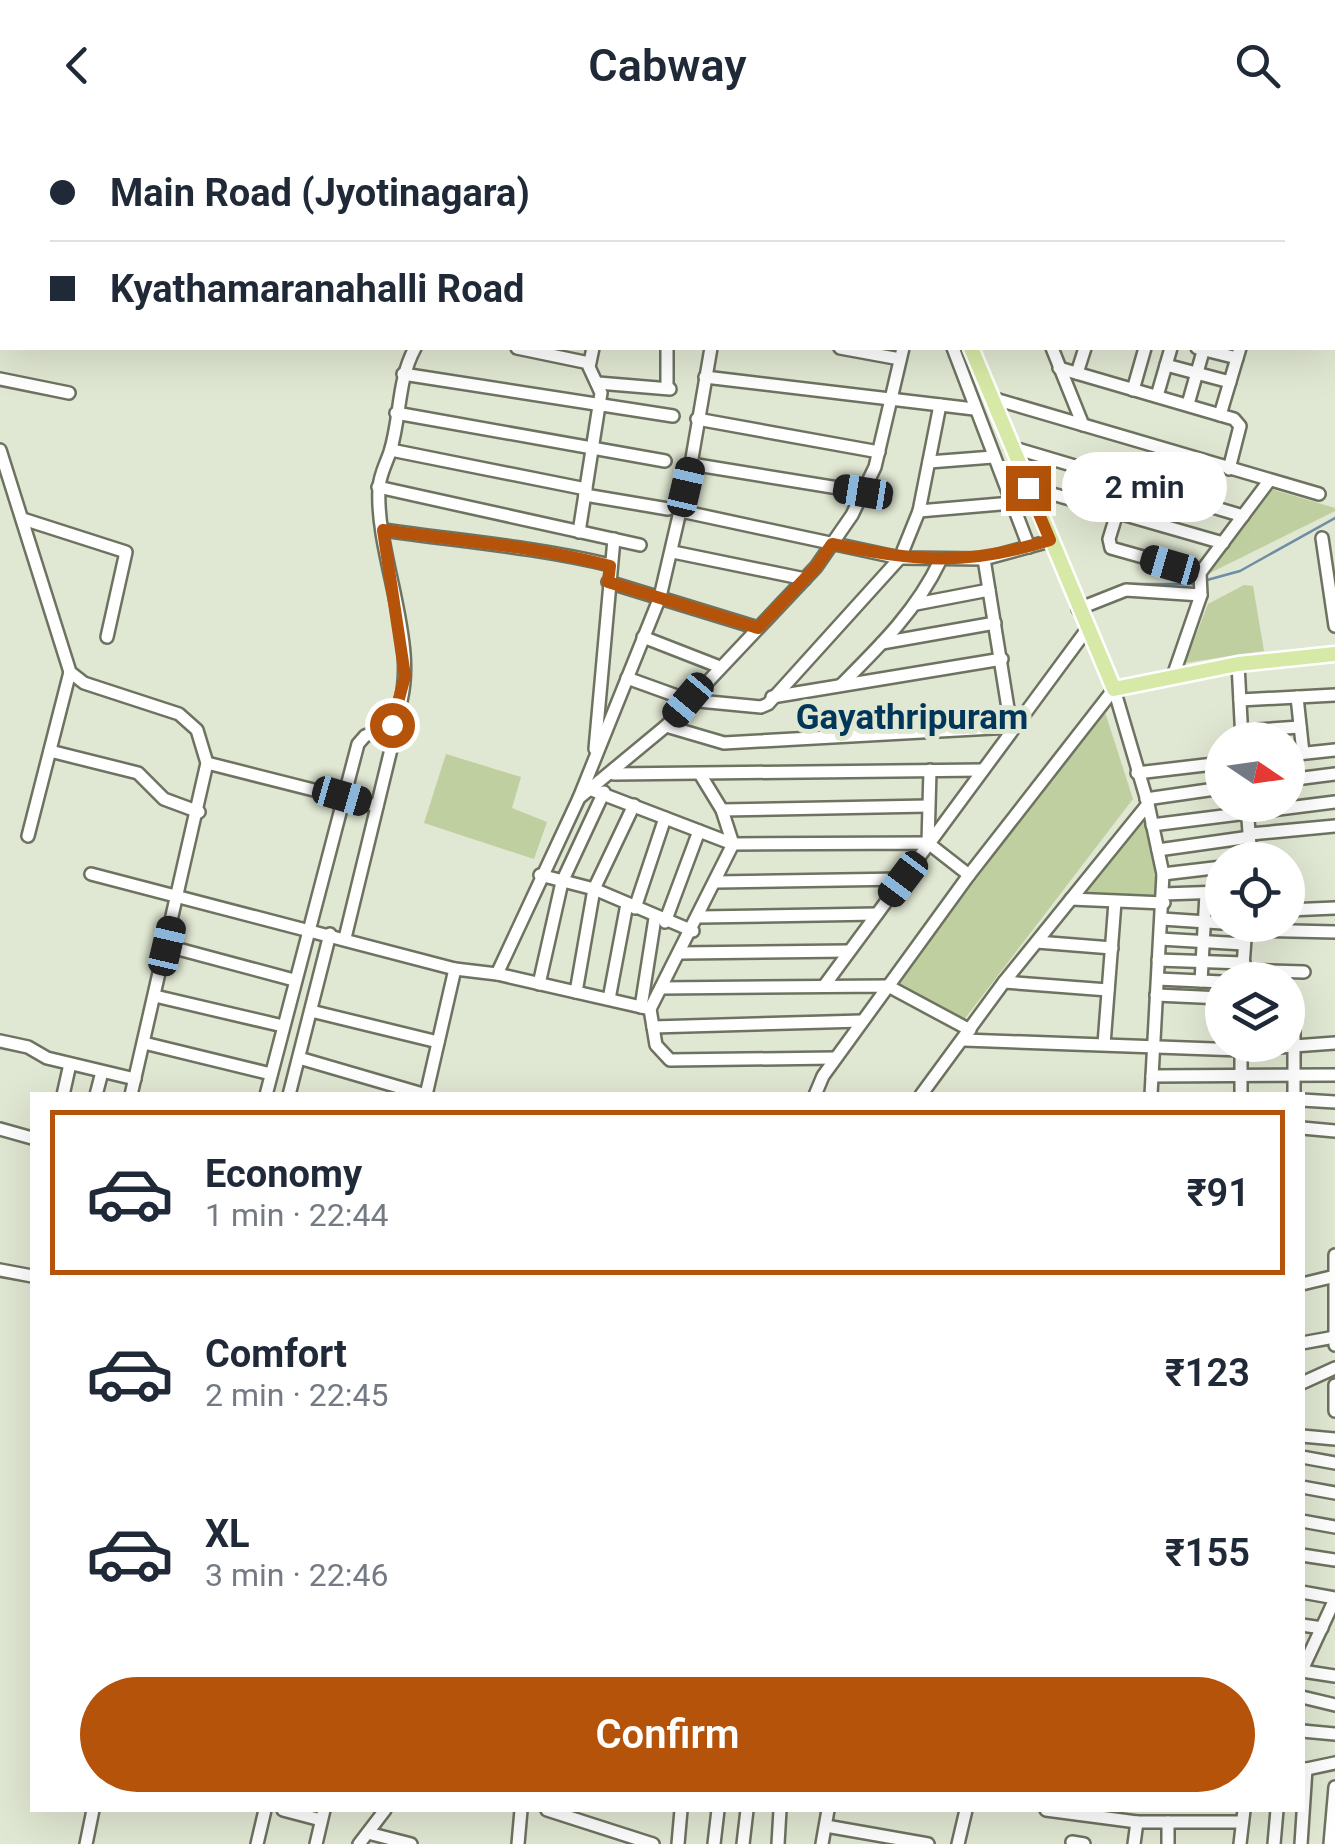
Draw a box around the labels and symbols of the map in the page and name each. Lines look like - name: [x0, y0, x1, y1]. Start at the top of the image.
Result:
- callout: 2 min: [1063, 453, 1228, 523]
- car: [665, 454, 707, 520]
- route end: [1006, 466, 1051, 511]
- car: [831, 472, 895, 512]
- car: [1137, 542, 1203, 588]
- car: [657, 667, 719, 733]
- district label: Gayathripuram: [796, 697, 1028, 738]
- route start: [370, 703, 415, 748]
- north arrow: [1205, 722, 1305, 822]
- car: [309, 773, 375, 819]
- car: [873, 846, 933, 912]
- car: [146, 913, 188, 979]

